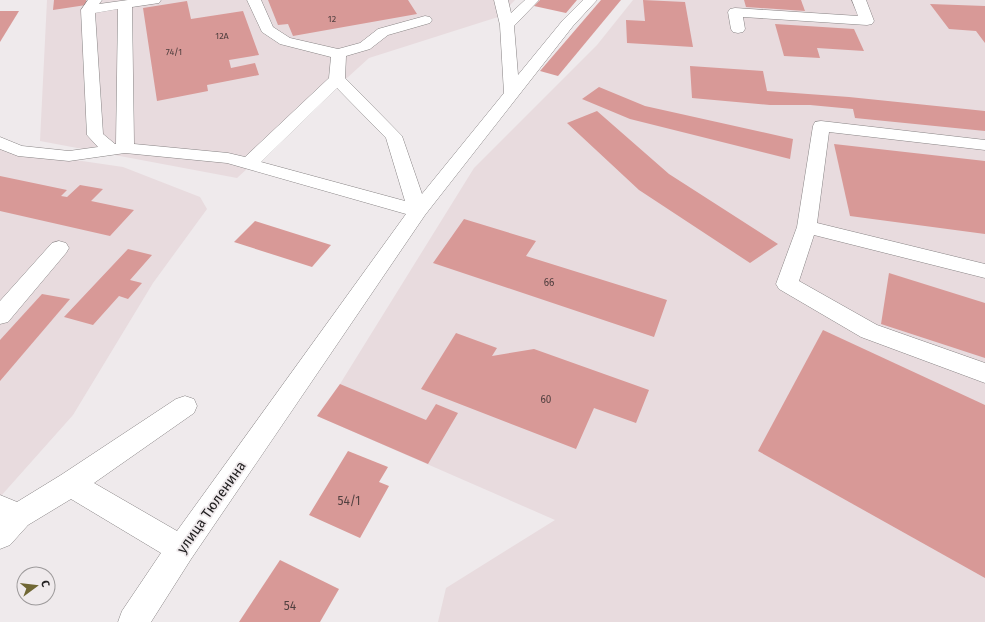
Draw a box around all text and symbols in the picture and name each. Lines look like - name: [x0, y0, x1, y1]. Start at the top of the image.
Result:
- house number: 12: [328, 14, 336, 24]
- house number: 12А: [215, 31, 230, 41]
- house number: 74/1: [166, 47, 182, 57]
- house number: 66: [544, 277, 554, 289]
- house number: 60: [541, 394, 552, 406]
- street label: улица Тюленина: [173, 458, 250, 557]
- house number: 54/1: [338, 494, 360, 508]
- north arrow: [16, 566, 56, 606]
- text: С: [38, 579, 52, 589]
- house number: 54: [284, 599, 297, 613]

